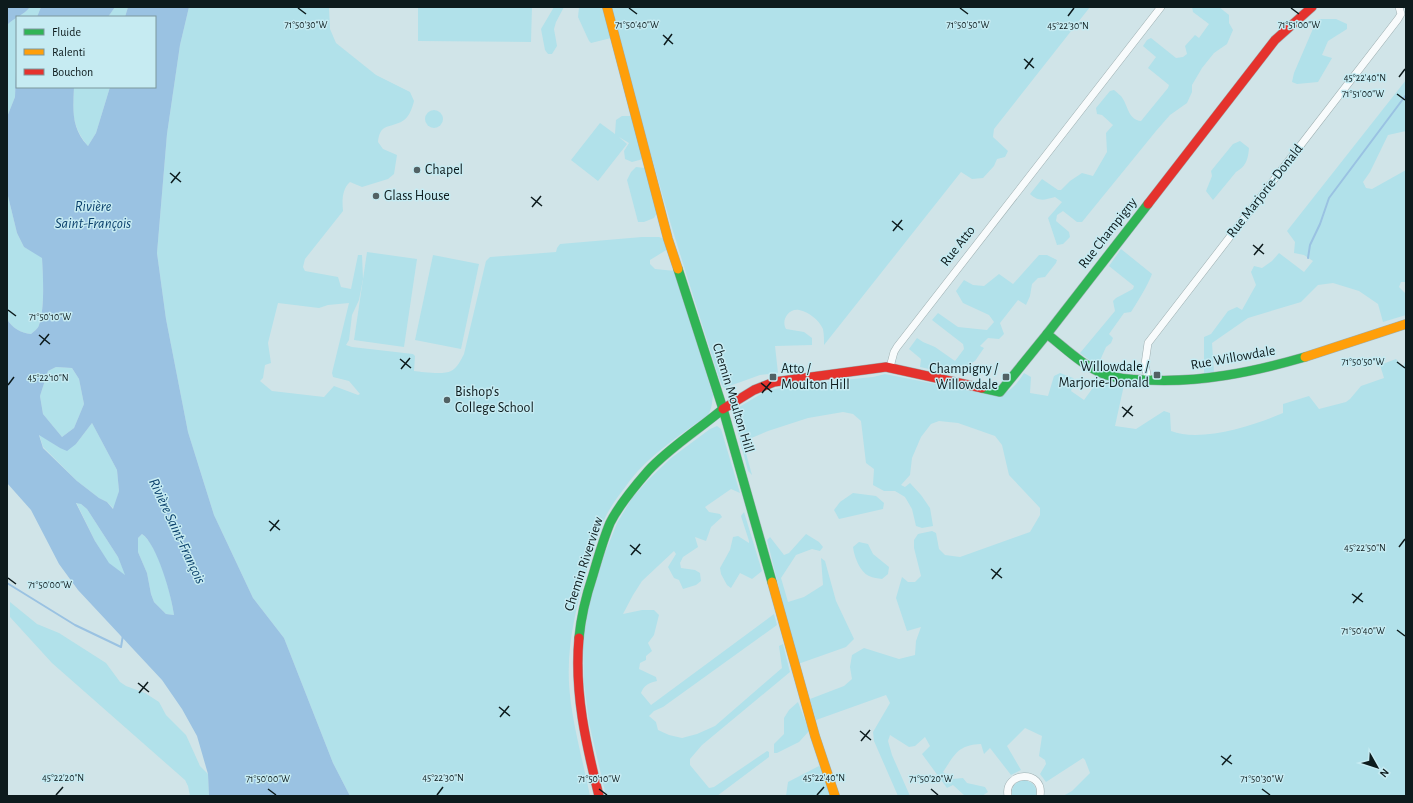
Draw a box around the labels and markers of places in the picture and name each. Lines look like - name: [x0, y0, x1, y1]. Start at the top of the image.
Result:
- place label: Chapel: [425, 163, 463, 177]
- marker: Chapel: [412, 165, 422, 175]
- place label: Glass House: [384, 189, 450, 203]
- marker: Glass House: [371, 191, 381, 201]
- place label: Willowdale / Marjorie-Donald: [1058, 360, 1150, 390]
- place label: Atto / Moulton Hill: [781, 362, 850, 392]
- place label: Champigny / Willowdale: [929, 362, 999, 392]
- marker: Willowdale / Marjorie-Donald: [1152, 370, 1162, 380]
- marker: Atto / Moulton Hill: [768, 372, 778, 382]
- marker: Champigny / Willowdale: [1001, 372, 1011, 382]
- place label: Bishop's College School: [455, 385, 534, 415]
- marker: Bishop's College School: [442, 395, 452, 405]

